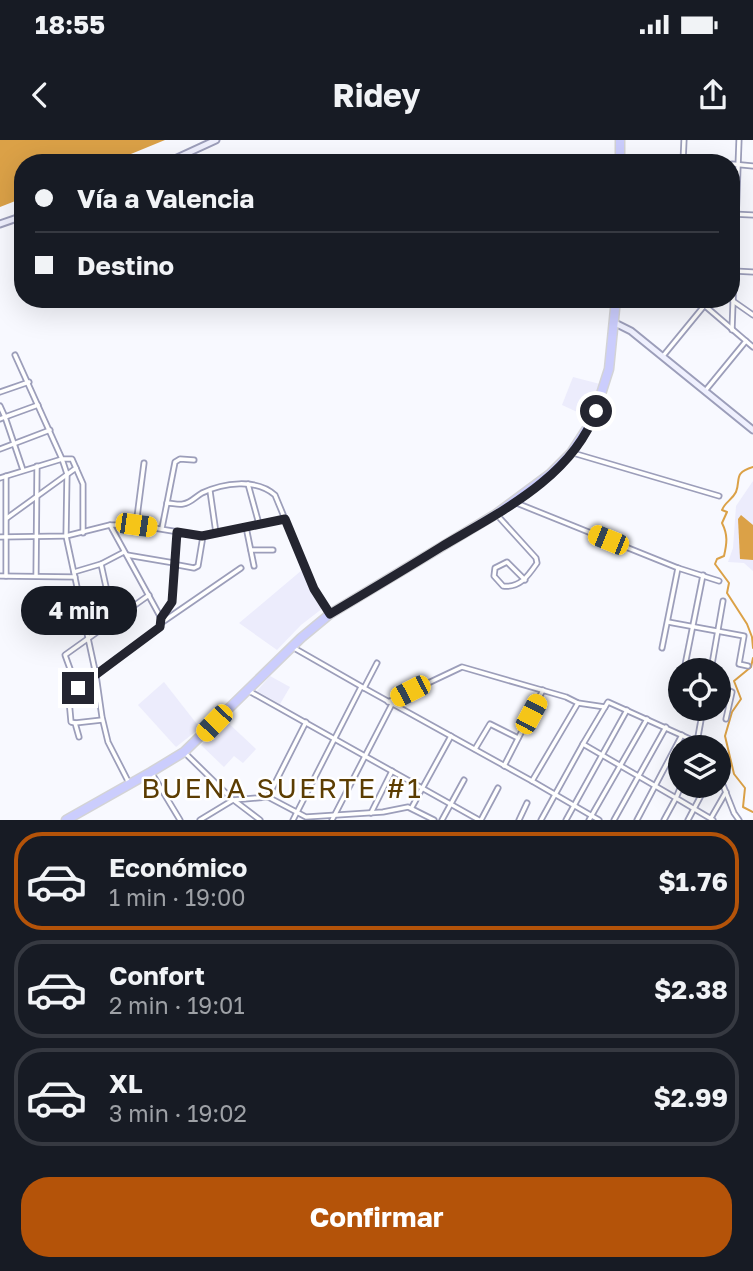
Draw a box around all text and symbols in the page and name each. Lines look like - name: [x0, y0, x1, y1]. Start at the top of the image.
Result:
- text: 18:55: [35, 9, 105, 40]
- icon: back: [21, 76, 59, 114]
- text: Ridey: [332, 76, 421, 114]
- icon: share: [694, 76, 732, 114]
- text: Vía a Valencia: [77, 183, 254, 214]
- text: Destino: [77, 250, 174, 281]
- route start: [580, 395, 612, 427]
- car: [114, 512, 159, 538]
- car: [585, 522, 632, 558]
- callout: 4 min: [20, 587, 136, 636]
- text: 4 min: [49, 596, 109, 624]
- map controls: [668, 658, 731, 798]
- button: locate: [668, 658, 731, 721]
- route end: [62, 672, 94, 704]
- car: [387, 672, 434, 710]
- car: [512, 691, 551, 737]
- car: [192, 701, 237, 745]
- button: layers: [668, 735, 731, 798]
- district label: BUENA SUERTE #1: [141, 771, 423, 804]
- icon: car: [25, 850, 88, 913]
- text: Económico: [109, 852, 247, 883]
- text: $1.76: [658, 866, 728, 897]
- text: 1 min · 19:00: [109, 883, 245, 911]
- icon: car: [25, 958, 88, 1021]
- text: Confort: [109, 960, 205, 991]
- text: $2.38: [654, 974, 728, 1005]
- text: 2 min · 19:01: [109, 991, 245, 1019]
- icon: car: [25, 1066, 88, 1129]
- text: XL: [109, 1068, 143, 1099]
- text: $2.99: [653, 1082, 728, 1113]
- text: 3 min · 19:02: [109, 1099, 247, 1127]
- button: Confirmar: [21, 1177, 732, 1257]

